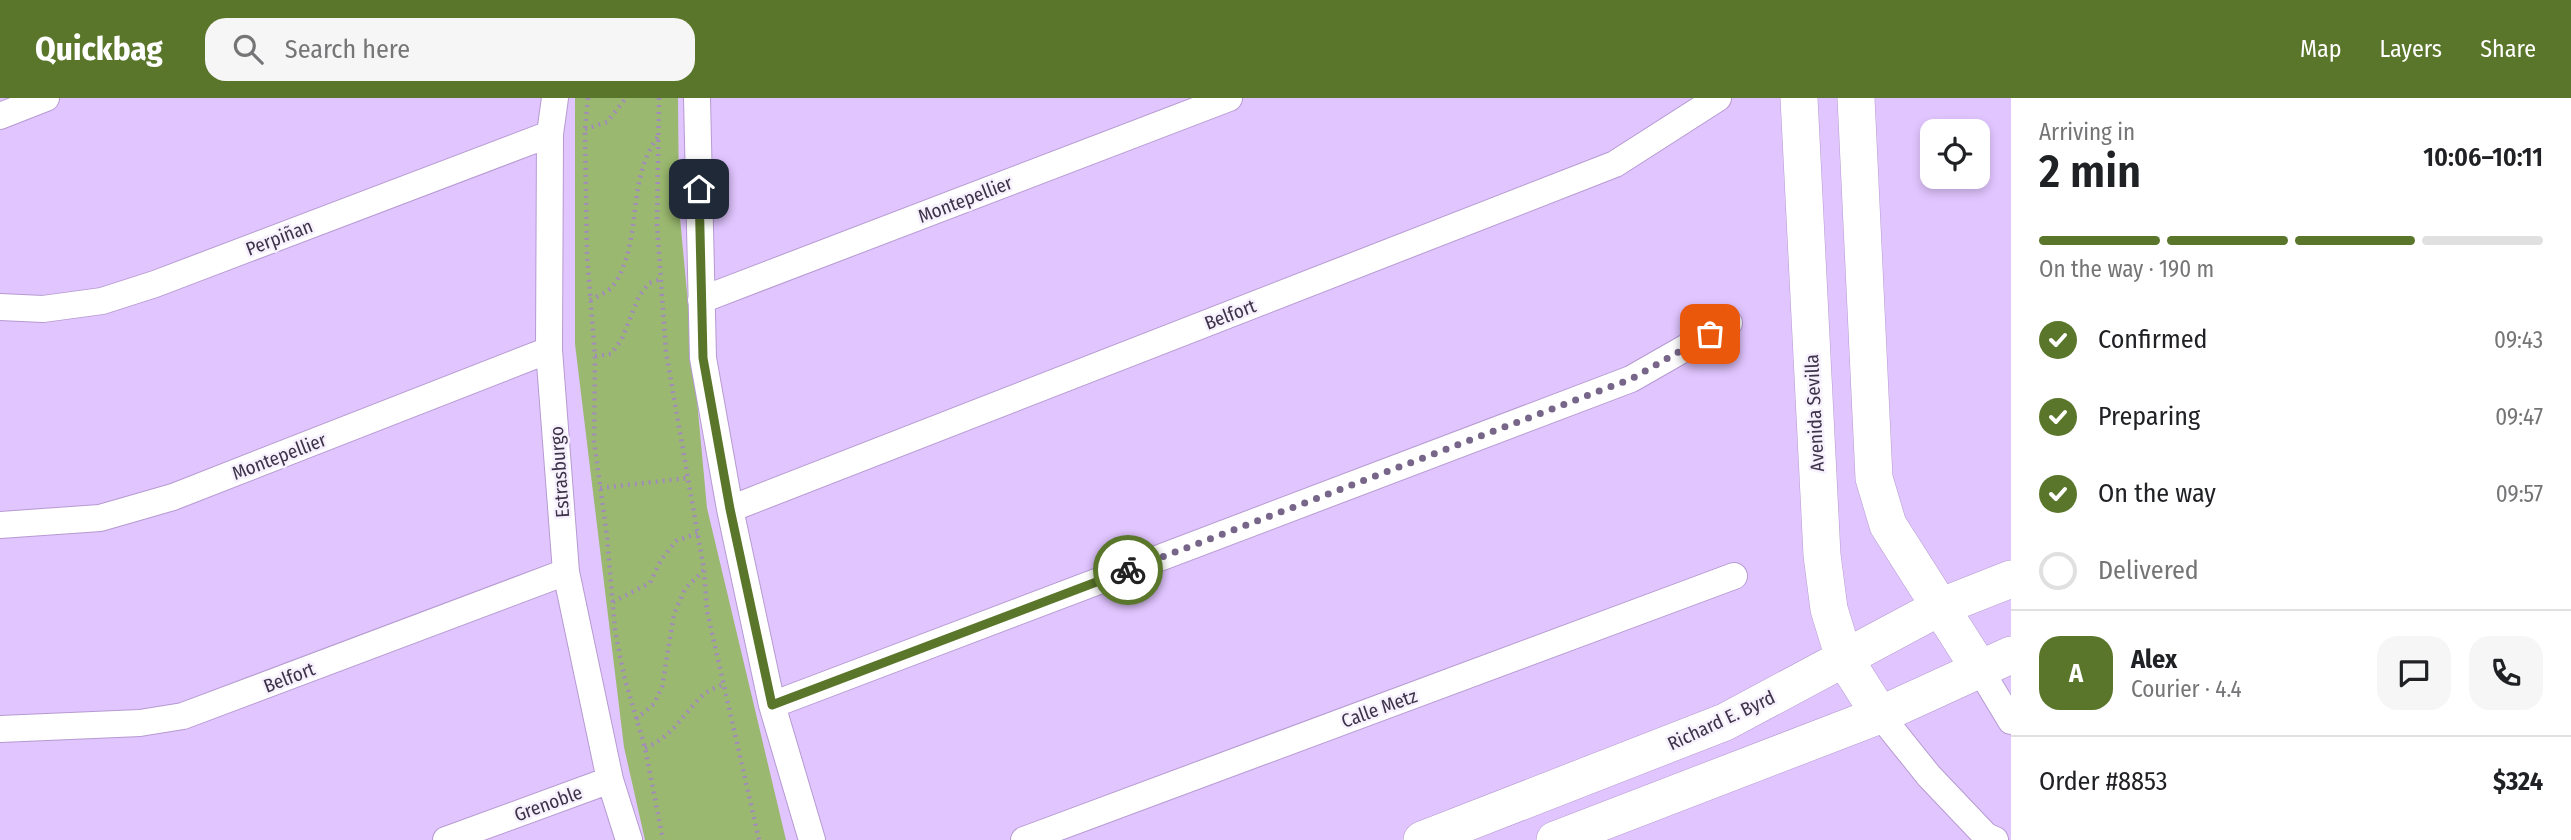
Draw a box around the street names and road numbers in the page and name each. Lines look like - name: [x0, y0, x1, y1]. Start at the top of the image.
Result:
- street label: Montepellier: [915, 171, 1016, 228]
- street label: Perpiñan: [243, 214, 316, 261]
- street label: Belfort: [1201, 294, 1260, 335]
- street label: Avenida Sevilla: [1800, 354, 1829, 472]
- street label: Estrasburgo: [545, 426, 574, 518]
- street label: Montepellier: [229, 428, 330, 485]
- street label: Belfort: [260, 657, 319, 698]
- street label: Calle Metz: [1338, 684, 1421, 733]
- street label: Richard E. Byrd: [1664, 686, 1779, 755]
- street label: Grenoble: [511, 781, 585, 826]

